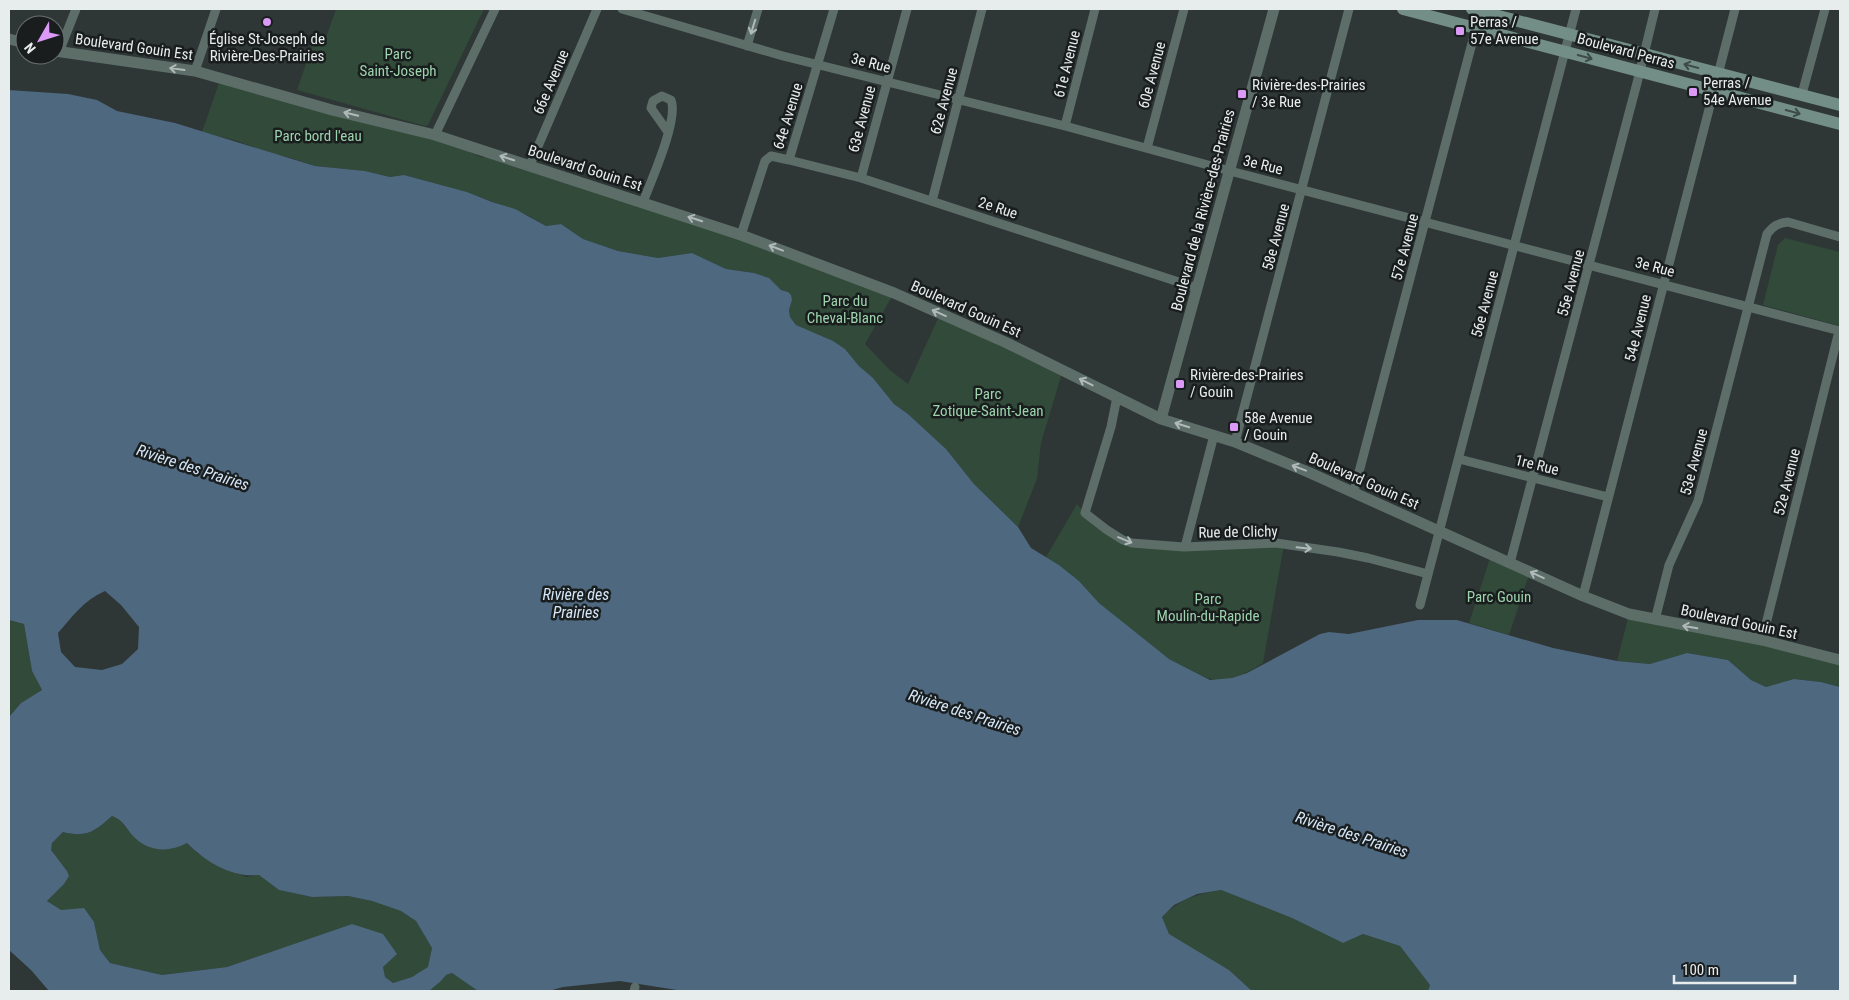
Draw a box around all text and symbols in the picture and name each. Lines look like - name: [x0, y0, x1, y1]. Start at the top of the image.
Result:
- place label: Perras / 57e Avenue: [1470, 13, 1538, 48]
- north arrow: [15, 15, 65, 65]
- marker: Église St-Joseph de Rivière-Des-Prairies: [261, 16, 273, 28]
- one-way arrow: [747, 19, 757, 35]
- marker: Perras / 57e Avenue: [1454, 25, 1466, 37]
- street label: 61e Avenue: [1050, 29, 1084, 99]
- street label: Boulevard Perras: [1575, 29, 1677, 73]
- street label: Boulevard Gouin Est: [74, 30, 194, 64]
- place label: Église St-Joseph de Rivière-Des-Prairies: [209, 30, 325, 65]
- text: N: [21, 40, 39, 57]
- street label: 60e Avenue: [1134, 40, 1170, 110]
- park label: Parc Saint-Joseph: [359, 45, 437, 80]
- street label: 66e Avenue: [529, 47, 573, 117]
- street label: 3e Rue: [849, 49, 893, 77]
- one-way arrow: [1577, 53, 1593, 62]
- one-way arrow: [1684, 61, 1700, 70]
- one-way arrow: [169, 63, 185, 73]
- street label: 62e Avenue: [926, 66, 962, 136]
- place label: Perras / 54e Avenue: [1703, 74, 1771, 109]
- place label: Rivière-des-Prairies / 3e Rue: [1252, 76, 1366, 111]
- street label: 64e Avenue: [769, 81, 807, 151]
- street label: 63e Avenue: [844, 84, 880, 154]
- marker: Perras / 54e Avenue: [1687, 86, 1699, 98]
- marker: Rivière-des-Prairies / 3e Rue: [1236, 88, 1248, 100]
- street label: Boulevard de la Rivière-des-Prairies: [1167, 107, 1239, 313]
- one-way arrow: [1785, 107, 1801, 117]
- one-way arrow: [343, 109, 359, 118]
- park label: Parc bord l'eau: [274, 127, 362, 145]
- street label: Boulevard Gouin Est: [526, 141, 644, 195]
- street label: 3e Rue: [1241, 151, 1285, 179]
- one-way arrow: [499, 153, 515, 163]
- street label: 2e Rue: [976, 193, 1020, 223]
- street label: 58e Avenue: [1258, 202, 1294, 272]
- street label: 57e Avenue: [1387, 212, 1423, 282]
- one-way arrow: [687, 214, 703, 224]
- one-way arrow: [769, 243, 784, 252]
- street label: 55e Avenue: [1553, 248, 1589, 318]
- street label: 3e Rue: [1633, 253, 1677, 281]
- street label: 56e Avenue: [1467, 269, 1503, 339]
- street label: Boulevard Gouin Est: [908, 277, 1024, 341]
- park label: Parc du Cheval-Blanc: [807, 292, 883, 327]
- street label: 54e Avenue: [1621, 293, 1655, 363]
- one-way arrow: [932, 308, 947, 318]
- place label: Rivière-des-Prairies / Gouin: [1190, 366, 1304, 401]
- one-way arrow: [1079, 377, 1094, 386]
- marker: Rivière-des-Prairies / Gouin: [1174, 378, 1186, 390]
- park label: Parc Zotique-Saint-Jean: [932, 385, 1044, 420]
- place label: 58e Avenue / Gouin: [1244, 409, 1312, 444]
- one-way arrow: [1174, 420, 1190, 430]
- marker: 58e Avenue / Gouin: [1228, 421, 1240, 433]
- street label: 53e Avenue: [1676, 427, 1712, 497]
- water label: Rivière des Prairies: [134, 440, 251, 495]
- street label: 52e Avenue: [1770, 447, 1804, 517]
- street label: Boulevard Gouin Est: [1306, 449, 1422, 513]
- street label: 1re Rue: [1513, 451, 1561, 479]
- one-way arrow: [1292, 463, 1307, 472]
- street label: Rue de Clichy: [1198, 522, 1278, 542]
- one-way arrow: [1117, 535, 1132, 545]
- one-way arrow: [1295, 543, 1311, 553]
- one-way arrow: [1530, 570, 1545, 580]
- water label: Rivière des Prairies: [543, 585, 609, 622]
- park label: Parc Gouin: [1467, 588, 1531, 606]
- park label: Parc Moulin-du-Rapide: [1157, 590, 1259, 625]
- street label: Boulevard Gouin Est: [1679, 601, 1799, 643]
- one-way arrow: [1683, 621, 1699, 631]
- water label: Rivière des Prairies: [906, 685, 1023, 740]
- water label: Rivière des Prairies: [1293, 807, 1410, 862]
- scale bar: [1674, 952, 1795, 984]
- text: 100 m: [1682, 961, 1719, 979]

